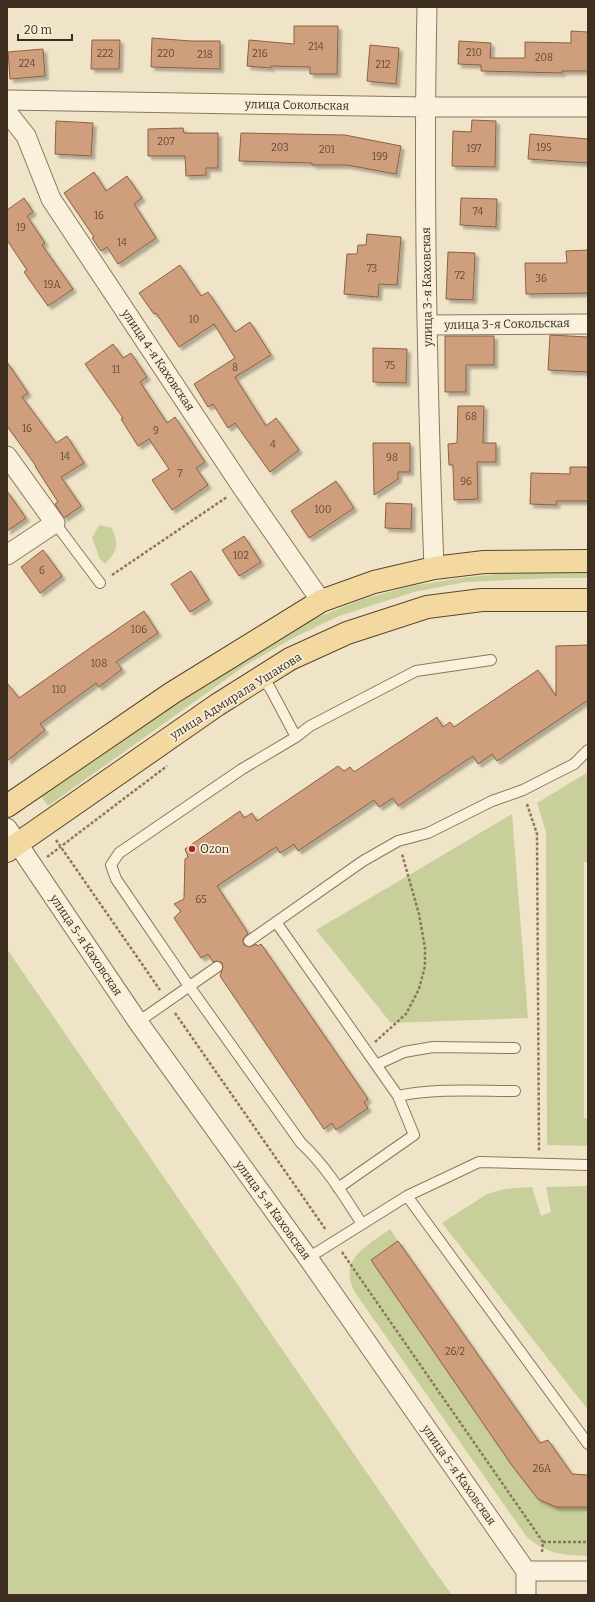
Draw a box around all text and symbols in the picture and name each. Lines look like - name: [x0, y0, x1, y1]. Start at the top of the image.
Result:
- scale bar: [18, 16, 72, 42]
- text: 20 m: [24, 23, 53, 37]
- house number: 214: [308, 41, 324, 53]
- house number: 210: [466, 47, 482, 59]
- house number: 222: [97, 48, 113, 60]
- house number: 220: [157, 48, 175, 60]
- house number: 216: [252, 48, 268, 60]
- house number: 218: [197, 49, 213, 61]
- house number: 208: [535, 52, 553, 64]
- house number: 224: [19, 58, 36, 70]
- house number: 212: [376, 59, 390, 71]
- street label: улица Сокольская: [244, 97, 350, 113]
- house number: 207: [158, 136, 174, 148]
- house number: 203: [271, 142, 289, 154]
- house number: 195: [536, 142, 552, 154]
- house number: 197: [467, 143, 481, 155]
- house number: 201: [319, 144, 335, 156]
- house number: 199: [372, 151, 388, 163]
- house number: 74: [473, 206, 484, 218]
- house number: 16: [94, 210, 104, 222]
- house number: 19: [16, 222, 26, 234]
- street label: улица 3-я Каховская: [419, 227, 435, 348]
- house number: 14: [117, 237, 127, 249]
- house number: 73: [367, 263, 378, 275]
- house number: 72: [455, 270, 465, 282]
- house number: 36: [535, 273, 547, 285]
- house number: 19А: [43, 279, 61, 291]
- street label: улица 4-я Каховская: [118, 306, 197, 414]
- house number: 10: [189, 314, 199, 326]
- street label: улица 3-я Сокольская: [443, 316, 570, 332]
- house number: 75: [385, 360, 395, 372]
- house number: 8: [232, 362, 238, 374]
- house number: 11: [112, 364, 120, 376]
- house number: 68: [465, 411, 477, 423]
- house number: 16: [22, 423, 32, 435]
- house number: 9: [153, 425, 159, 437]
- house number: 4: [270, 439, 276, 451]
- house number: 14: [60, 451, 70, 463]
- house number: 98: [386, 452, 398, 464]
- house number: 7: [177, 468, 183, 480]
- house number: 96: [460, 476, 472, 488]
- house number: 100: [315, 504, 331, 516]
- house number: 102: [233, 550, 249, 562]
- house number: 6: [39, 565, 45, 577]
- house number: 106: [131, 624, 147, 636]
- street label: улица Адмирала Ушакова: [167, 650, 305, 743]
- house number: 108: [91, 658, 107, 670]
- house number: 110: [52, 684, 66, 696]
- place label: Ozon: [200, 842, 230, 856]
- marker: Ozon: [187, 844, 197, 854]
- street label: улица 5-я Каховская: [46, 891, 125, 999]
- house number: 65: [195, 894, 207, 906]
- street label: улица 5-я Каховская: [232, 1157, 314, 1263]
- house number: 26/2: [445, 1346, 465, 1358]
- street label: улица 5-я Каховская: [419, 1421, 499, 1528]
- house number: 26А: [533, 1463, 552, 1475]

